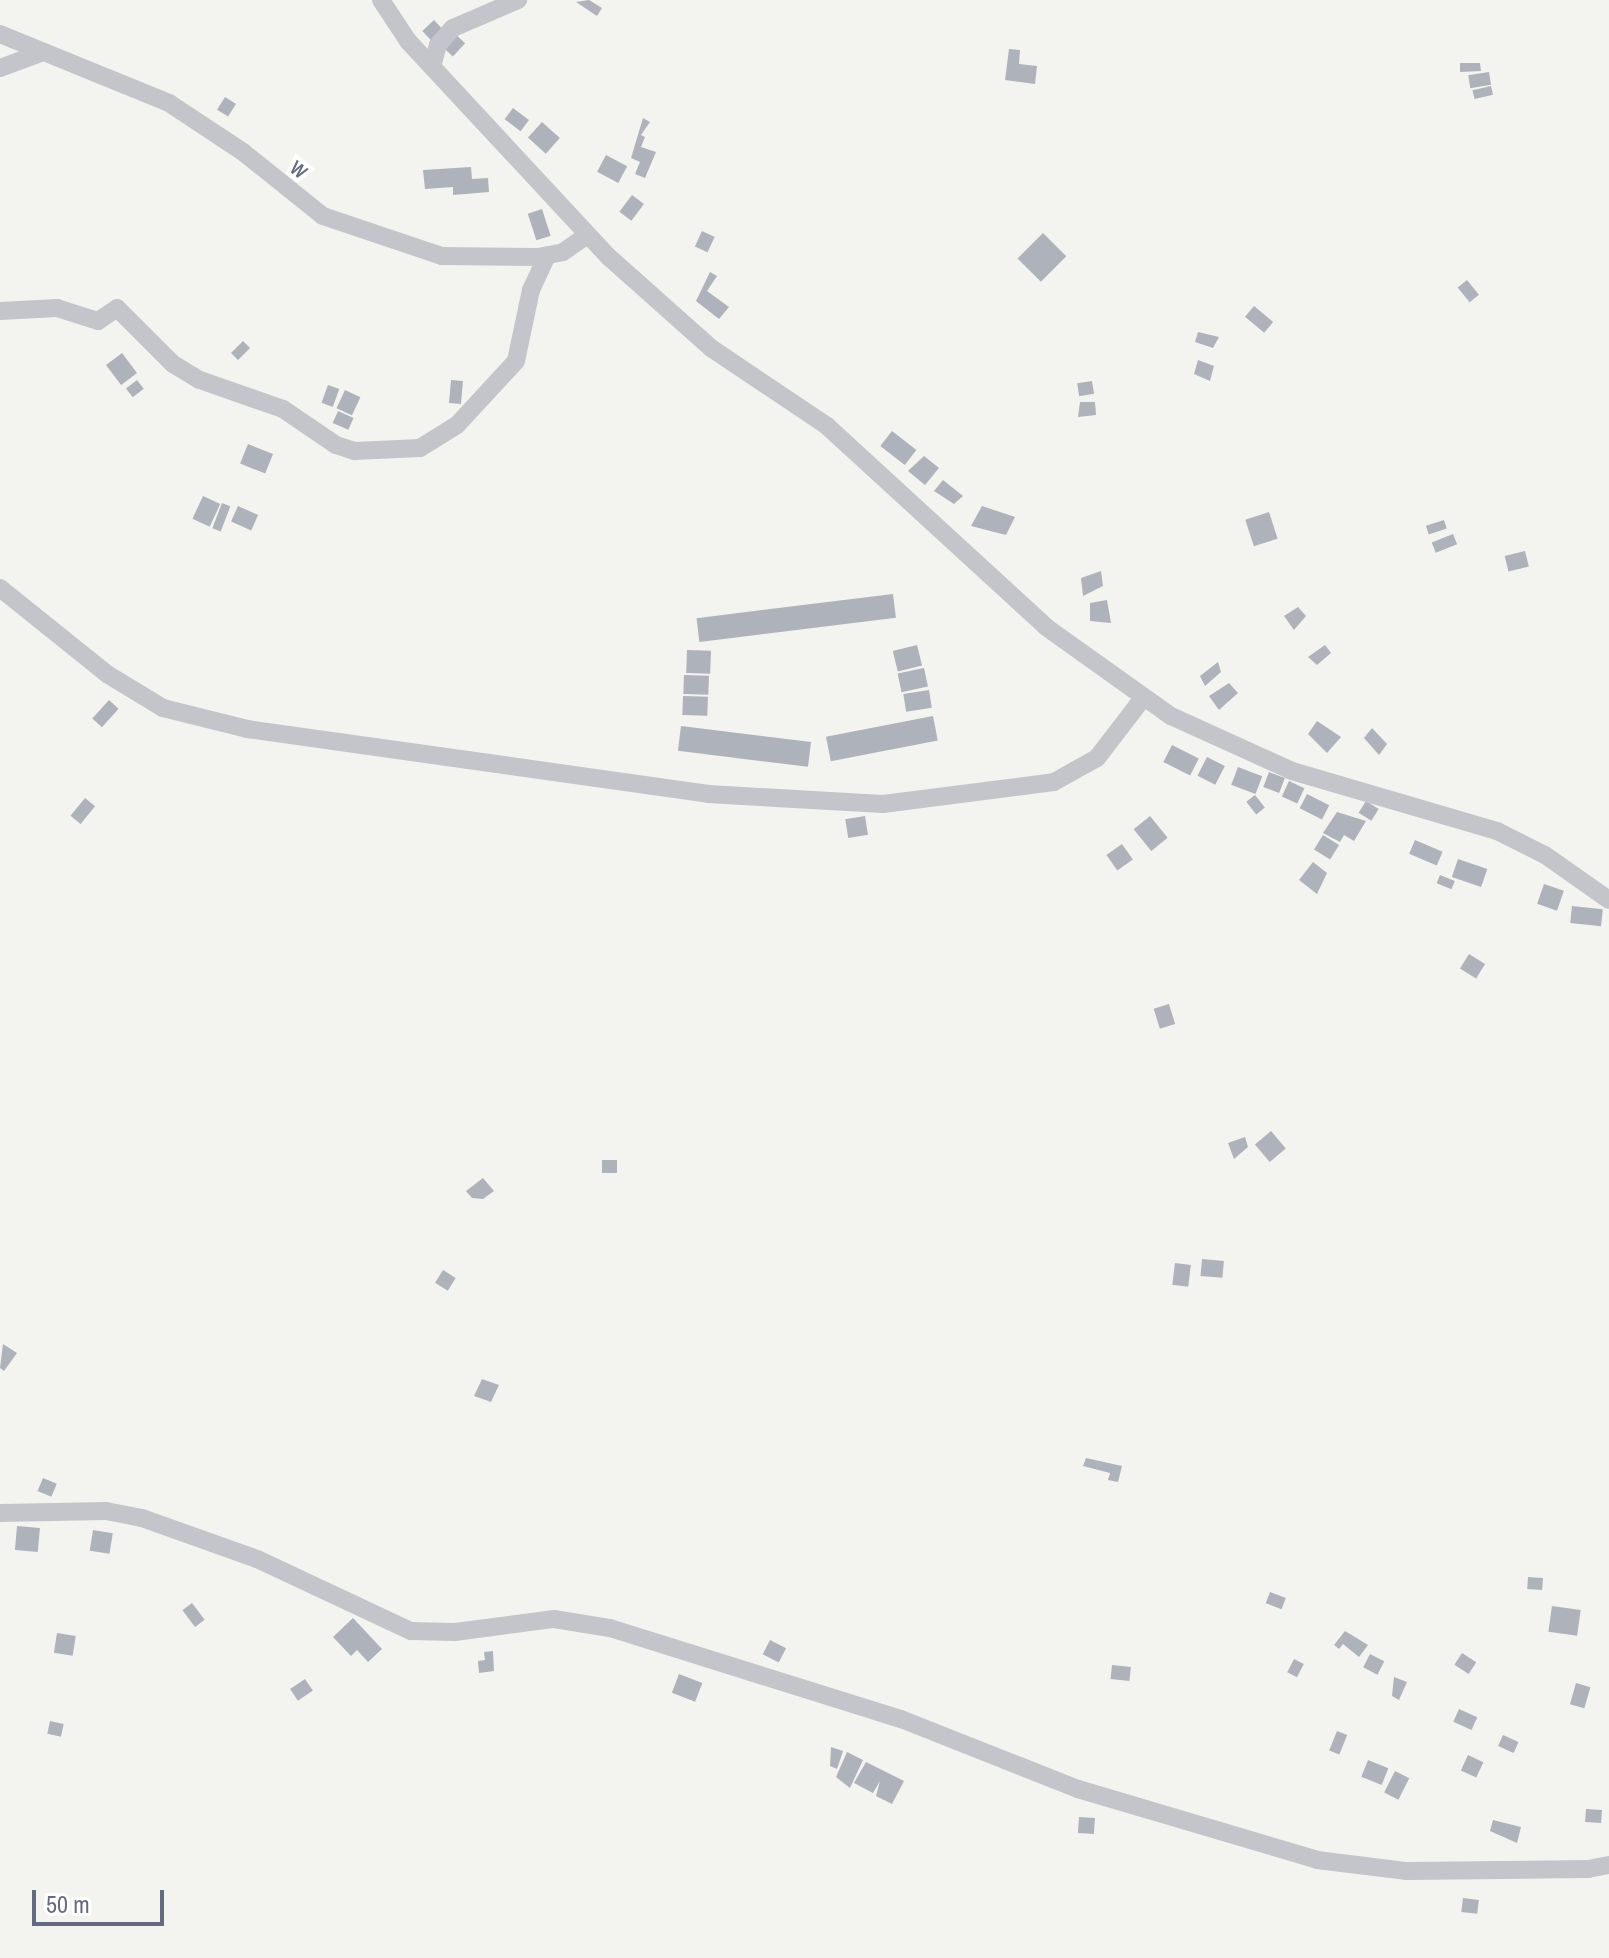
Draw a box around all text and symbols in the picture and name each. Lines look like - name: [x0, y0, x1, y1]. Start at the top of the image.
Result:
- street label: w: [284, 151, 316, 185]
- scale bar: [36, 1874, 168, 1924]
- text: 50 m: [46, 1888, 90, 1920]

